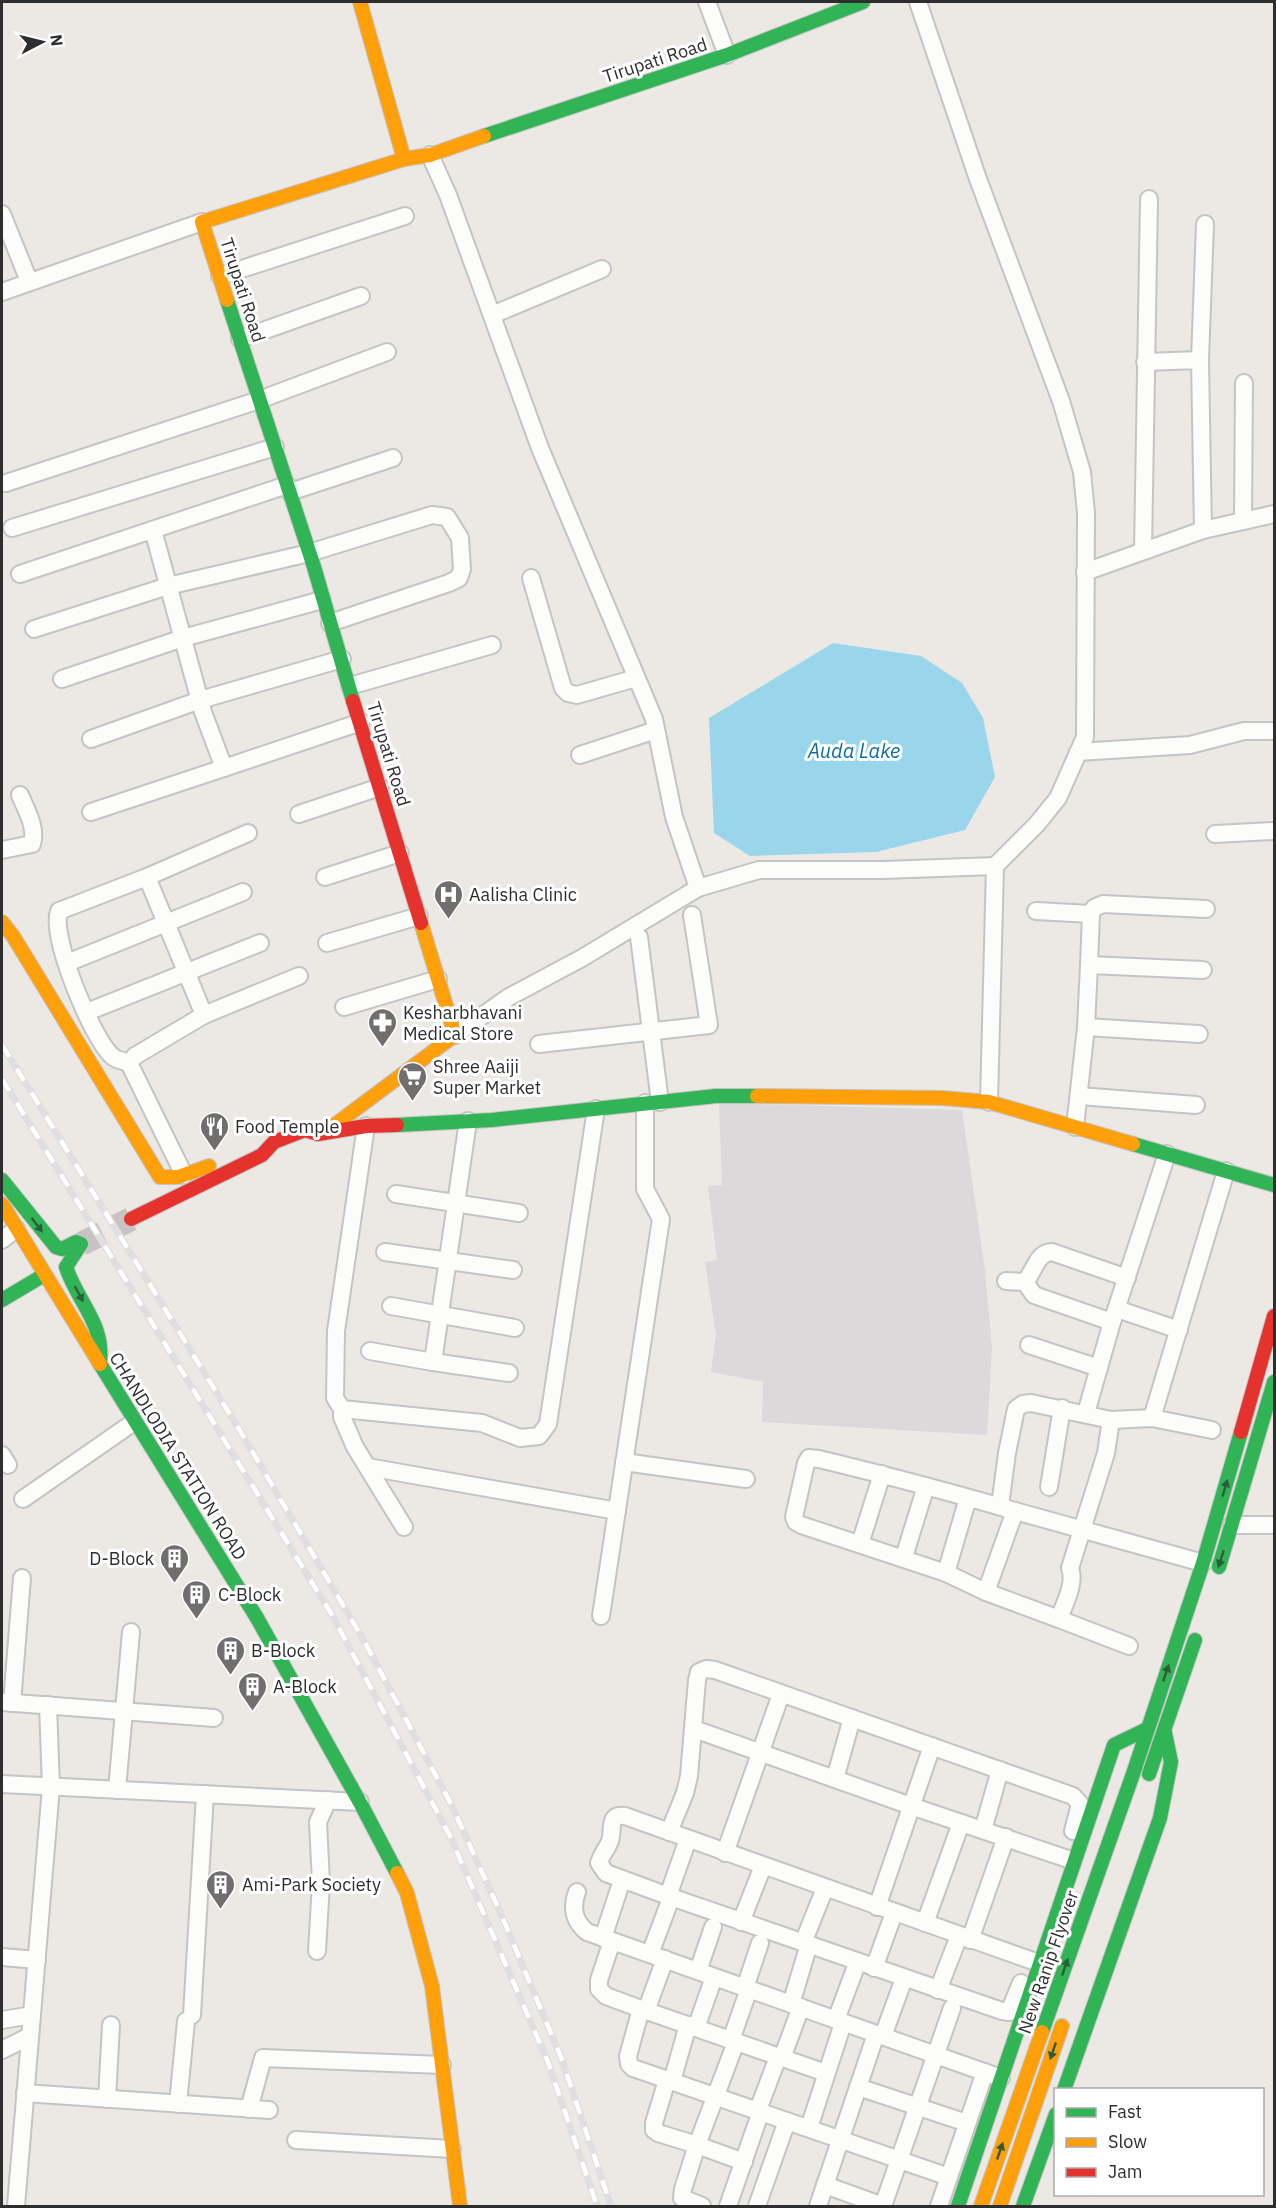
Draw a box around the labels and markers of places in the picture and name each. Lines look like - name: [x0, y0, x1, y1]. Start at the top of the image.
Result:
- hospital icon: Aalisha Clinic: [432, 878, 464, 920]
- place label: Aalisha Clinic: [469, 883, 577, 906]
- place label: Kesharbhavani Medical Store: [403, 1001, 522, 1045]
- pharmacy icon: Kesharbhavani Medical Store: [366, 1006, 398, 1048]
- place label: Shree Aaiji Super Market: [433, 1055, 541, 1099]
- supermarket icon: Shree Aaiji Super Market: [396, 1060, 428, 1102]
- restaurant icon: Food Temple: [198, 1110, 230, 1152]
- place label: Food Temple: [235, 1115, 340, 1138]
- building icon: D-Block: [159, 1542, 191, 1584]
- place label: D-Block: [89, 1547, 155, 1570]
- building icon: C-Block: [181, 1578, 213, 1620]
- place label: C-Block: [218, 1583, 282, 1606]
- building icon: B-Block: [214, 1634, 246, 1676]
- place label: B-Block: [251, 1639, 316, 1662]
- building icon: A-Block: [236, 1670, 268, 1712]
- place label: A-Block: [273, 1675, 337, 1698]
- building icon: Ami-Park Society: [205, 1868, 237, 1910]
- place label: Ami-Park Society: [242, 1873, 381, 1896]

